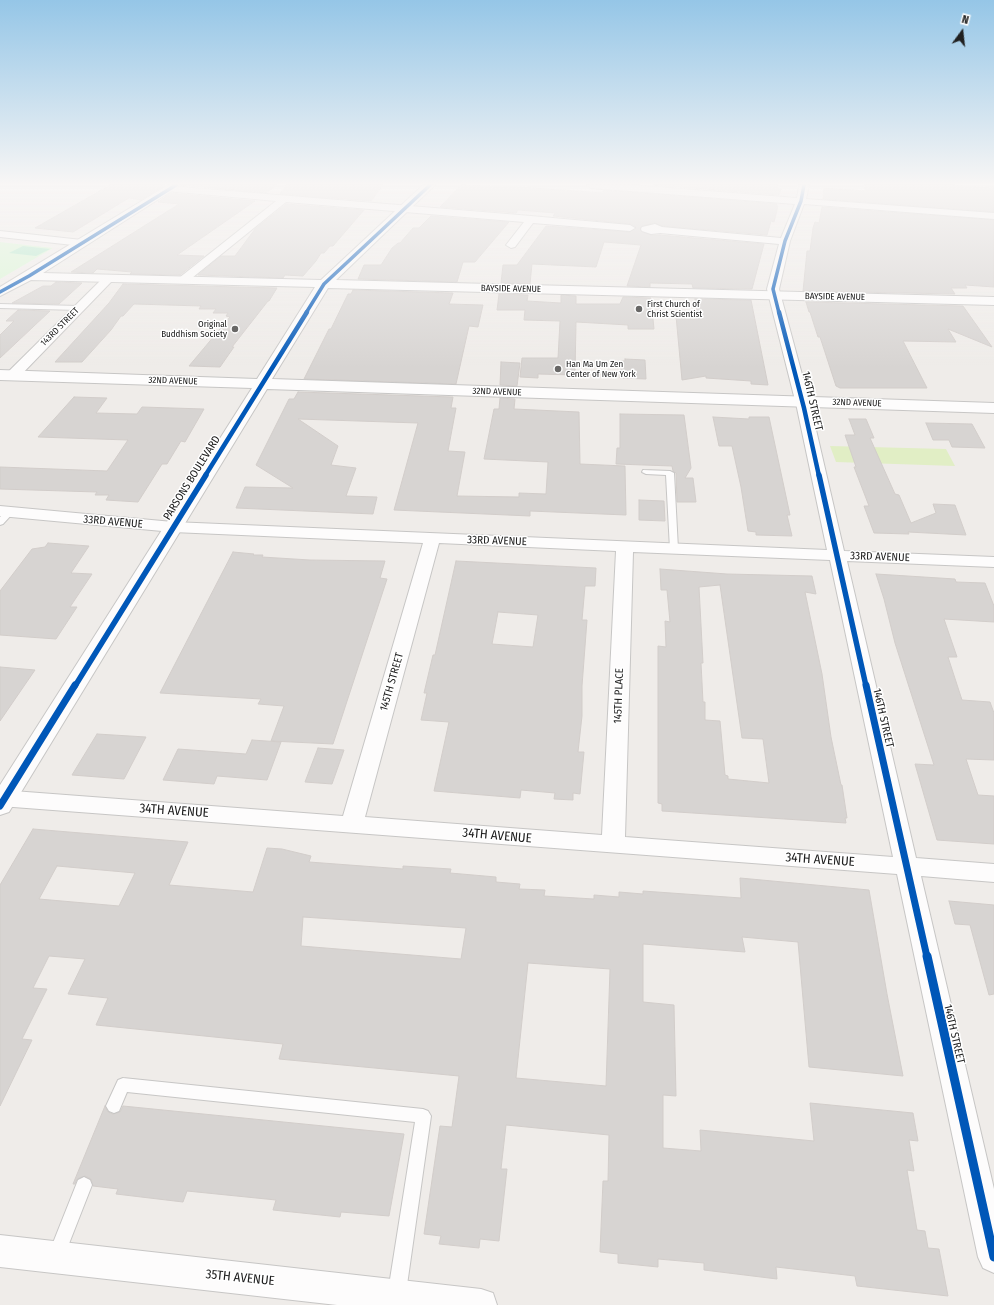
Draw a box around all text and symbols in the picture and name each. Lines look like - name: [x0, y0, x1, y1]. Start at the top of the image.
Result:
- north arrow: [942, 12, 982, 52]
- text: N: [960, 13, 970, 27]
- street label: BAYSIDE AVENUE: [481, 283, 541, 295]
- street label: BAYSIDE AVENUE: [805, 291, 865, 303]
- place label: First Church of Christ Scientist: [647, 299, 702, 320]
- marker: First Church of Christ Scientist: [634, 304, 644, 314]
- street label: 143RD STREET: [39, 306, 81, 348]
- place label: Original Buddhism Society: [161, 319, 227, 340]
- marker: Original Buddhism Society: [230, 324, 240, 334]
- place label: Han Ma Um Zen Center of New York: [566, 359, 636, 380]
- marker: Han Ma Um Zen Center of New York: [553, 364, 563, 374]
- street label: 146TH STREET: [799, 370, 825, 432]
- street label: 32ND AVENUE: [148, 375, 198, 387]
- street label: 32ND AVENUE: [472, 386, 522, 398]
- street label: 32ND AVENUE: [832, 397, 882, 409]
- street label: PARSONS BOULEVARD: [161, 433, 223, 523]
- street label: 33RD AVENUE: [83, 513, 143, 531]
- street label: 33RD AVENUE: [467, 533, 527, 549]
- street label: 33RD AVENUE: [850, 549, 910, 565]
- street label: 145TH STREET: [377, 651, 407, 713]
- street label: 145TH PLACE: [611, 668, 627, 724]
- street label: 146TH STREET: [870, 687, 896, 749]
- street label: 34TH AVENUE: [139, 801, 209, 821]
- street label: 34TH AVENUE: [462, 825, 532, 847]
- street label: 34TH AVENUE: [785, 850, 855, 870]
- street label: 146TH STREET: [941, 1003, 967, 1065]
- street label: 35TH AVENUE: [205, 1267, 275, 1289]

